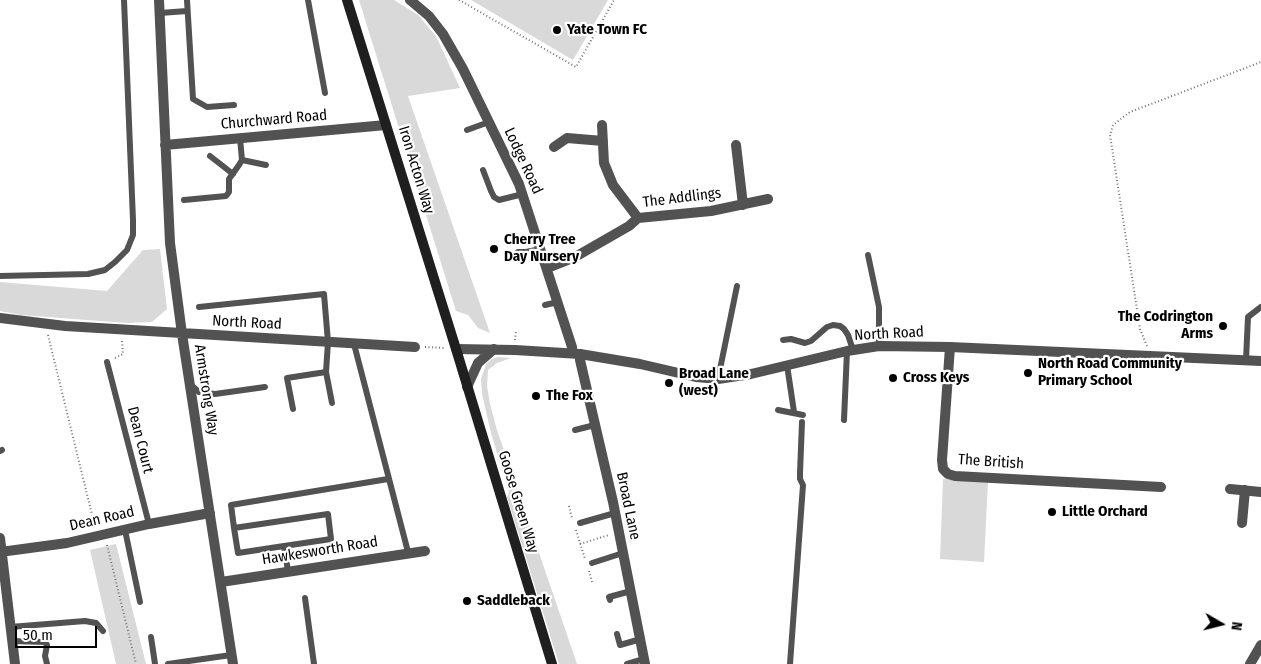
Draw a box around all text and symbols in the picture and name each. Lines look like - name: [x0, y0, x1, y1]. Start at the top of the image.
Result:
- place label: Yate Town FC: [567, 21, 647, 39]
- marker: Yate Town FC: [551, 24, 563, 36]
- street label: Churchward Road: [220, 106, 328, 134]
- street label: Iron Acton Way: [394, 124, 438, 216]
- street label: Lodge Road: [500, 125, 546, 197]
- street label: The Addlings: [642, 184, 722, 212]
- place label: Cherry Tree Day Nursery: [504, 231, 579, 266]
- marker: Cherry Tree Day Nursery: [488, 243, 500, 255]
- place label: The Codrington Arms: [1118, 308, 1213, 343]
- street label: North Road: [212, 312, 282, 334]
- marker: The Codrington Arms: [1217, 320, 1229, 332]
- street label: North Road: [854, 323, 924, 345]
- street label: Armstrong Way: [190, 343, 222, 437]
- place label: North Road Community Primary School: [1038, 355, 1182, 390]
- place label: Broad Lane (west): [679, 365, 749, 400]
- marker: North Road Community Primary School: [1022, 367, 1034, 379]
- place label: Cross Keys: [903, 369, 969, 387]
- marker: Cross Keys: [887, 372, 899, 384]
- marker: Broad Lane (west): [663, 377, 675, 389]
- place label: The Fox: [546, 387, 593, 405]
- marker: The Fox: [530, 390, 542, 402]
- street label: Dean Court: [123, 405, 157, 475]
- street label: Goose Green Way: [494, 449, 542, 555]
- street label: The British: [957, 451, 1025, 473]
- street label: Broad Lane: [612, 470, 644, 542]
- street label: Dean Road: [68, 503, 136, 535]
- place label: Little Orchard: [1062, 503, 1148, 521]
- marker: Little Orchard: [1046, 506, 1058, 518]
- street label: Hawkesworth Road: [261, 533, 379, 569]
- place label: Saddleback: [477, 592, 550, 610]
- marker: Saddleback: [461, 595, 473, 607]
- north arrow: [1196, 599, 1246, 649]
- scale bar: [18, 616, 100, 648]
- text: N: [1227, 621, 1245, 631]
- text: 50 m: [23, 626, 53, 644]

